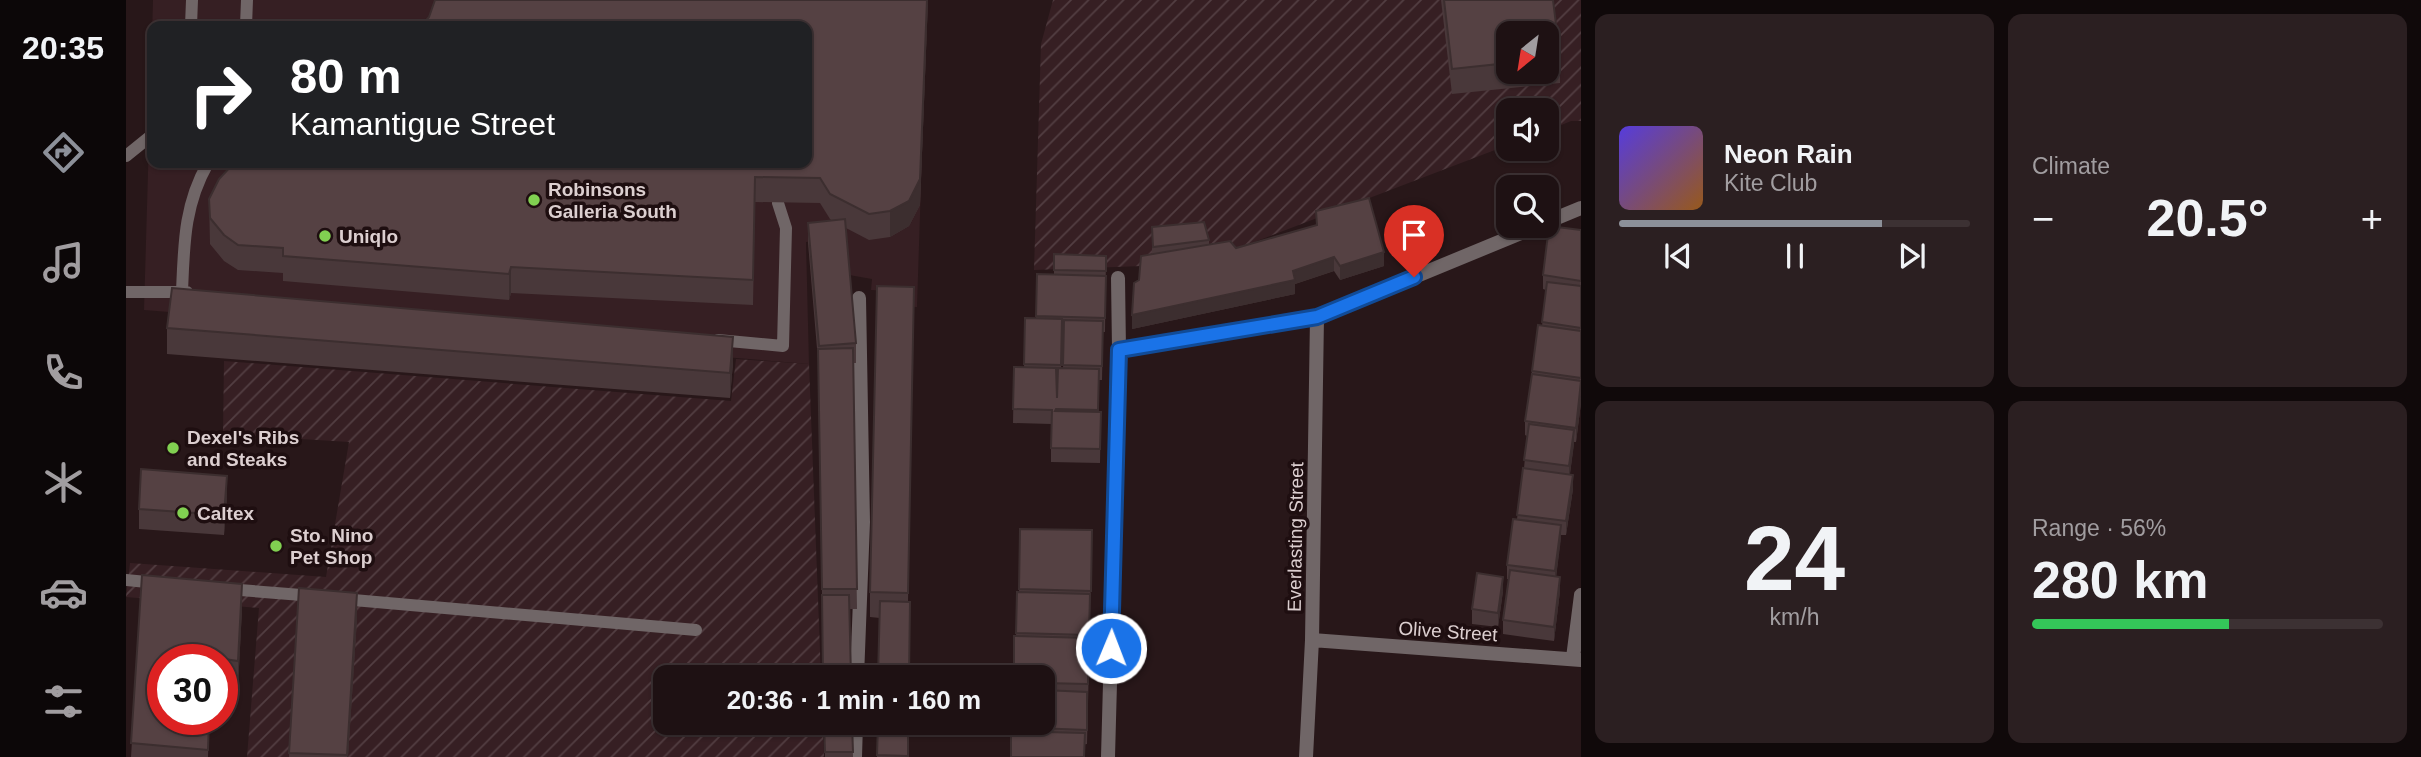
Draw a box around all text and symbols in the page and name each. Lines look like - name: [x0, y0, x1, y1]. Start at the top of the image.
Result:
- north arrow: [1496, 21, 1559, 84]
- map controls: [1496, 21, 1559, 238]
- text: 20:35: [22, 30, 104, 66]
- icon: right: [175, 49, 266, 140]
- text: 80 m: [290, 49, 402, 103]
- button: sound: [1496, 98, 1559, 161]
- text: Kamantigue Street: [290, 106, 555, 142]
- icon: directions: [39, 128, 88, 177]
- text: Neon Rain: [1724, 139, 1853, 169]
- text: Climate: [2032, 153, 2110, 179]
- text: Kite Club: [1724, 170, 1817, 196]
- button: search: [1496, 175, 1559, 238]
- place label: Robinsons Galleria South: [548, 179, 677, 222]
- text: 20.5°: [2146, 189, 2269, 247]
- marker: Robinsons Galleria South: [526, 192, 542, 208]
- text: −: [2032, 198, 2054, 240]
- text: +: [2361, 198, 2383, 240]
- pin: [1384, 205, 1444, 277]
- icon: arrive: [1395, 216, 1433, 254]
- place label: Uniqlo: [339, 226, 398, 247]
- marker: Uniqlo: [317, 228, 333, 244]
- icon: previous: [1659, 237, 1697, 275]
- icon: pause: [1776, 237, 1814, 275]
- icon: next: [1893, 237, 1931, 275]
- icon: music: [39, 238, 88, 287]
- icon: phone: [39, 348, 88, 397]
- place label: Dexel's Ribs and Steaks: [187, 427, 299, 470]
- marker: Dexel's Ribs and Steaks: [165, 440, 181, 456]
- icon: climate: [39, 458, 88, 507]
- street label: Everlasting Street: [1284, 461, 1307, 612]
- place label: Caltex: [197, 503, 254, 524]
- marker: Caltex: [175, 505, 191, 521]
- text: 24: [1744, 508, 1845, 609]
- text: Range · 56%: [2032, 515, 2166, 541]
- place label: Sto. Nino Pet Shop: [290, 525, 373, 568]
- marker: Sto. Nino Pet Shop: [268, 538, 284, 554]
- text: 280 km: [2032, 551, 2208, 609]
- icon: car: [39, 568, 88, 617]
- text: km/h: [1770, 604, 1819, 630]
- position arrow: [1074, 611, 1148, 685]
- street label: Olive Street: [1398, 618, 1499, 645]
- speed limit sign: 30: [147, 644, 238, 735]
- icon: filters: [39, 677, 88, 726]
- text: 20:36 · 1 min · 160 m: [727, 685, 981, 715]

